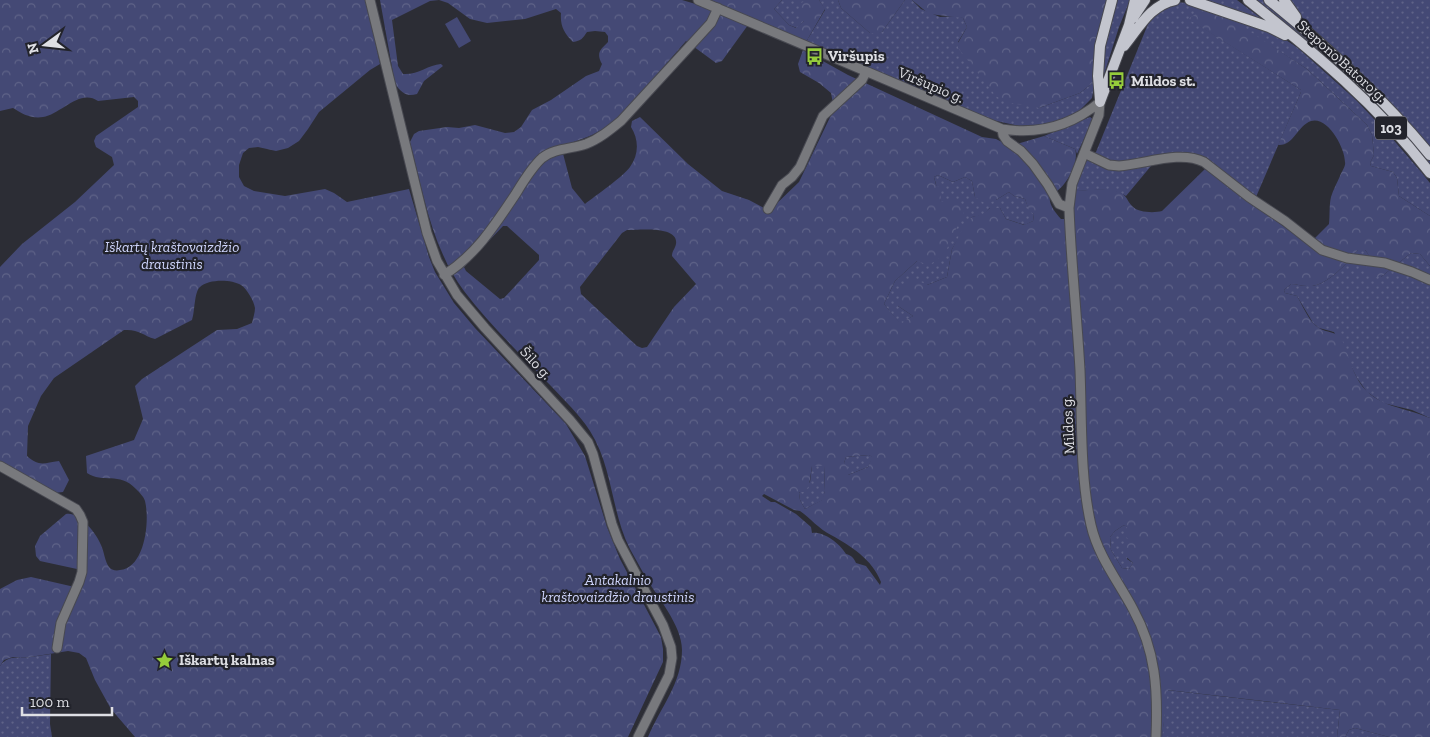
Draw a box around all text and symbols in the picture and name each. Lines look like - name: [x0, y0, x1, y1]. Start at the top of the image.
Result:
- street label: Stepono Batoro g.: [1293, 16, 1391, 106]
- north arrow: [20, 20, 70, 70]
- text: N: [23, 41, 43, 56]
- bus stop icon: Viršupis: [804, 46, 824, 66]
- place label: Viršupis: [828, 47, 885, 65]
- street label: Viršupio g.: [895, 63, 967, 107]
- bus stop icon: Mildos st.: [1107, 71, 1127, 91]
- place label: Mildos st.: [1131, 72, 1196, 90]
- road number: 103: [1375, 116, 1407, 140]
- park label: Iškartų kraštovaizdžio draustinis: [105, 238, 239, 273]
- street label: Šilo g.: [516, 343, 556, 383]
- street label: Mildos g.: [1057, 395, 1079, 455]
- park label: Antakalnio kraštovaizdžio draustinis: [542, 571, 694, 606]
- place icon: Iškartų kalnas: [155, 650, 175, 670]
- place label: Iškartų kalnas: [179, 651, 275, 669]
- scale bar: [22, 684, 112, 716]
- text: 100 m: [30, 693, 69, 711]

